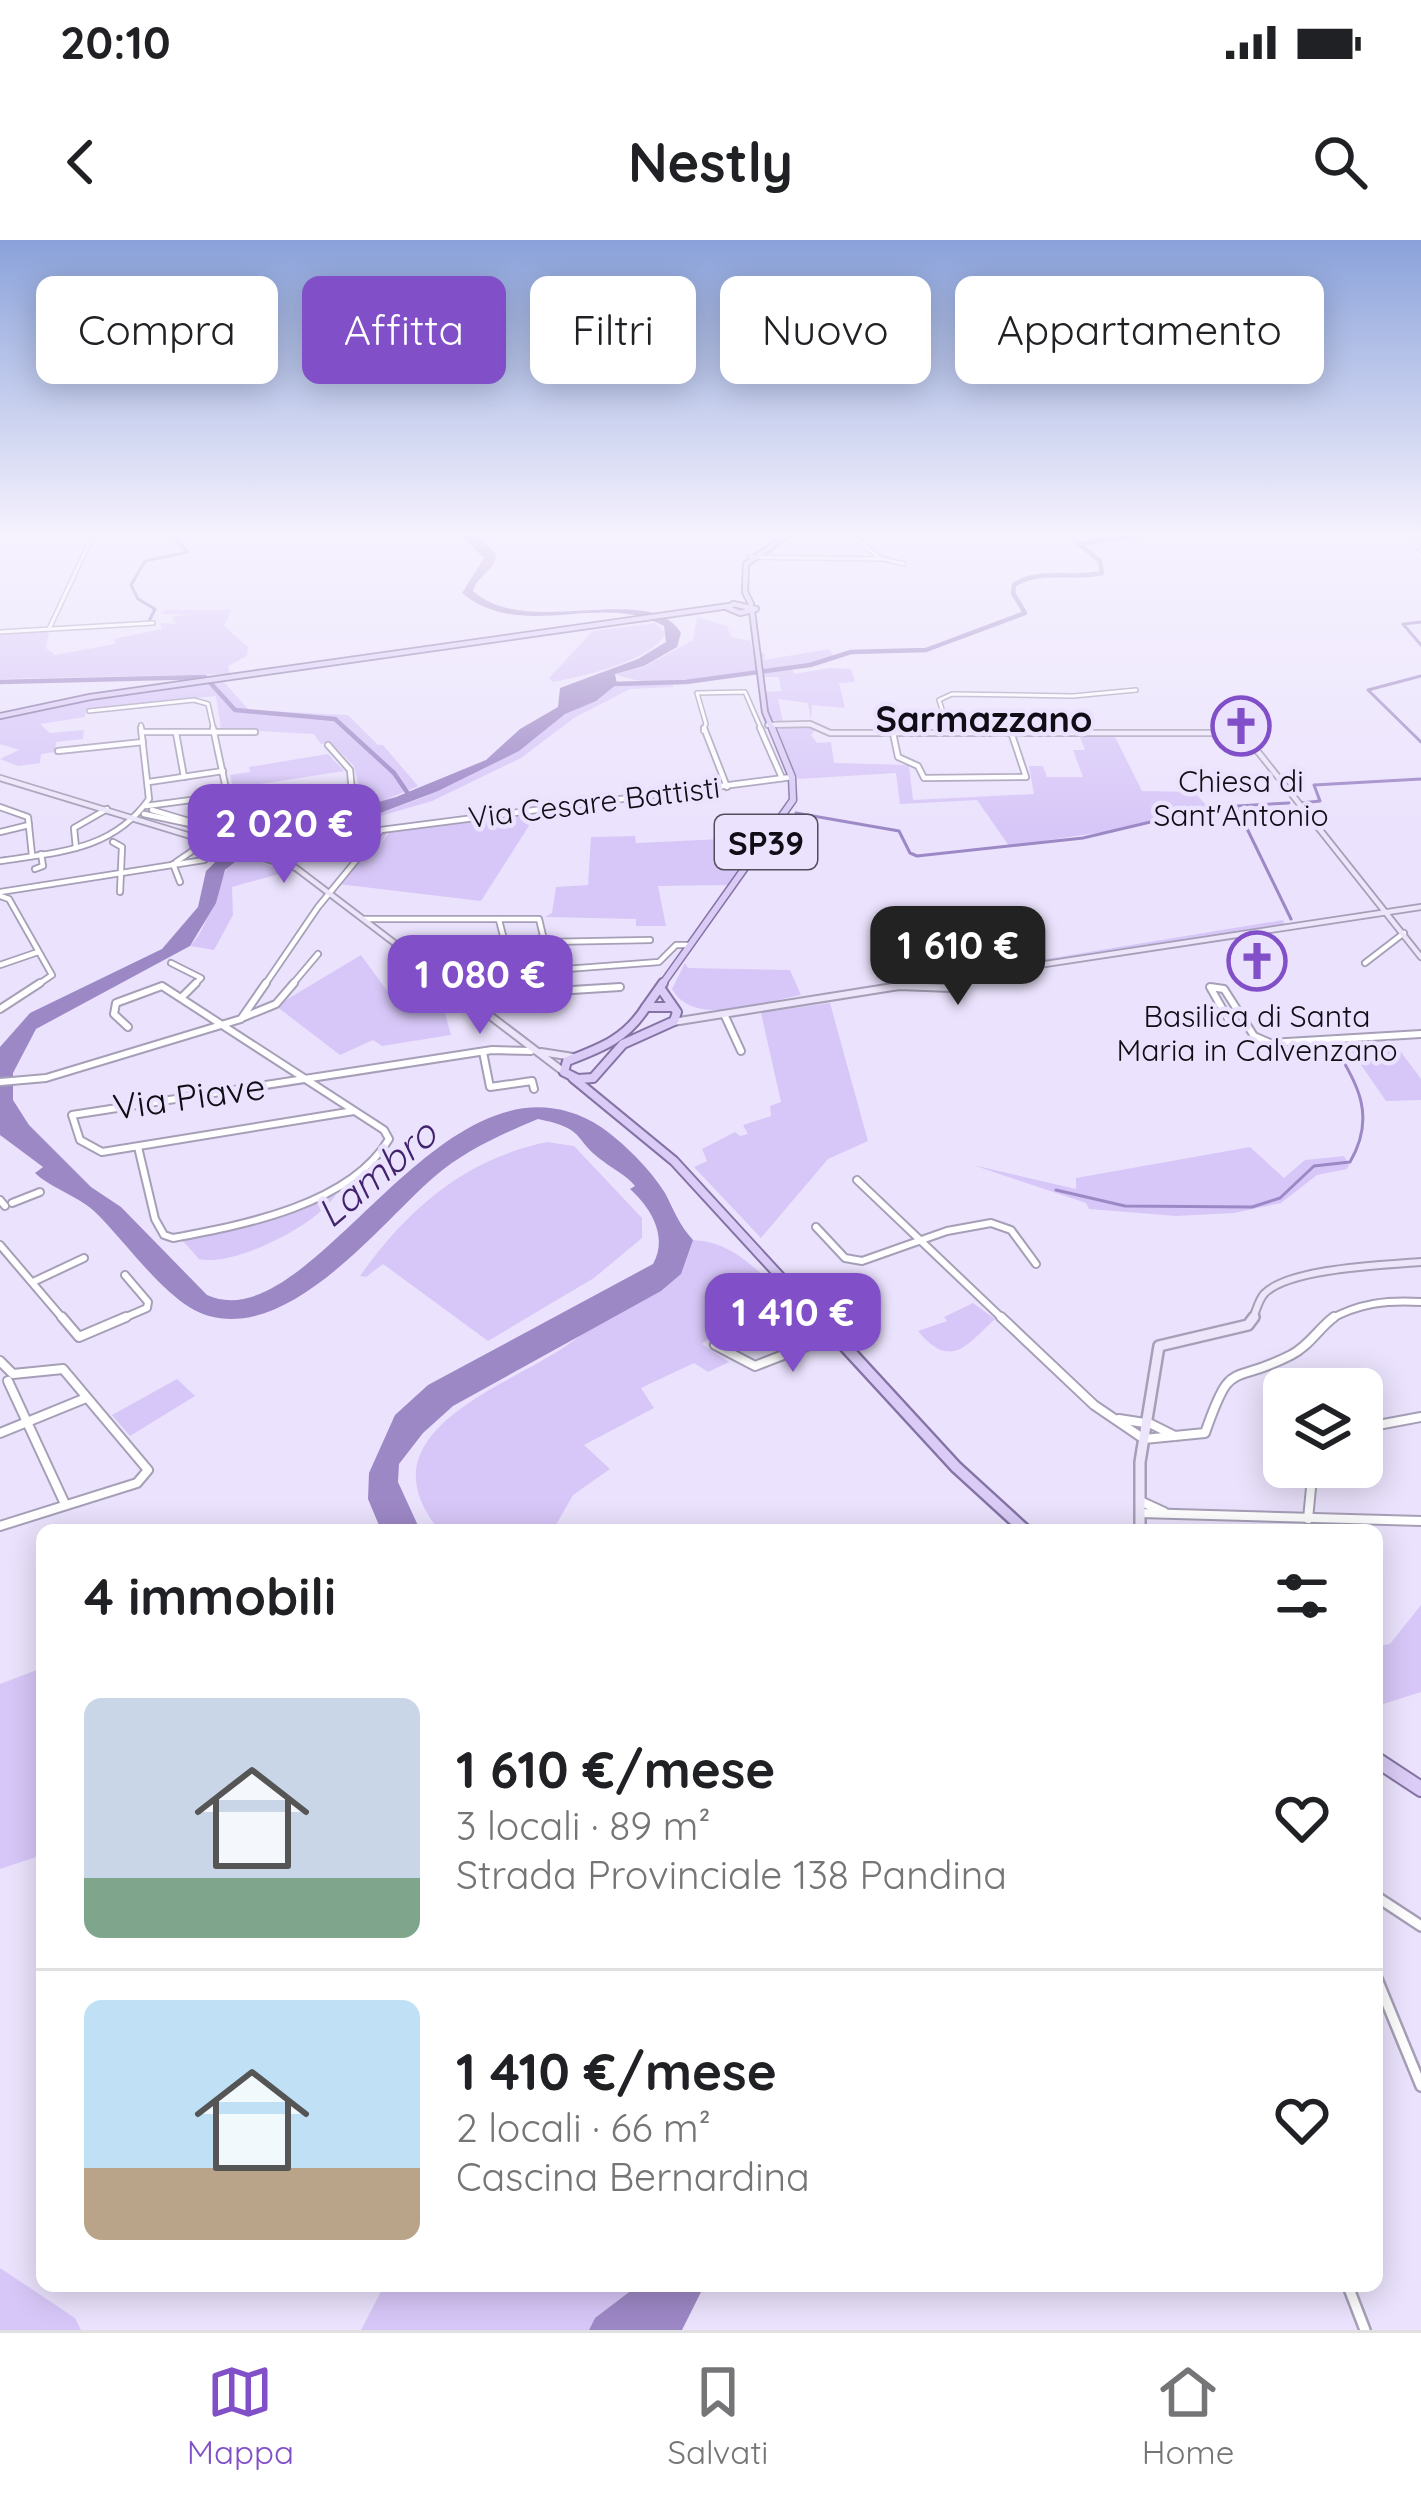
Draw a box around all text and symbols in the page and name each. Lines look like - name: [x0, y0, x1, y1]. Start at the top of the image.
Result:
- text: 20:10: [60, 14, 171, 70]
- text: Nestly: [628, 128, 793, 196]
- icon: back: [48, 129, 114, 195]
- icon: search: [1307, 129, 1373, 195]
- chip: Compra: [36, 276, 278, 384]
- chip: Affitta: [302, 276, 506, 384]
- chip: Filtri: [530, 276, 696, 384]
- chip: Nuovo: [720, 276, 931, 384]
- chip: Appartamento: [955, 276, 1324, 384]
- church icon: Chiesa di Sant'Antonio: [1210, 695, 1272, 757]
- district label: Sarmazzano: [876, 696, 1092, 741]
- place label: Chiesa di Sant'Antonio: [1153, 762, 1329, 834]
- street label: Via Cesare Battisti: [466, 768, 722, 836]
- pin: 2 020 €: [173, 784, 395, 886]
- text: 2 020 €: [215, 798, 353, 847]
- road number: SP39: [715, 815, 817, 869]
- pin: 1 610 €: [847, 906, 1069, 1008]
- text: 1 610 €: [897, 920, 1019, 969]
- church icon: Basilica di Santa Maria in Calvenzano: [1226, 930, 1288, 992]
- pin: 1 080 €: [369, 935, 591, 1037]
- text: 1 080 €: [415, 949, 545, 998]
- place label: Basilica di Santa Maria in Calvenzano: [1116, 997, 1398, 1069]
- street label: Via Piave: [110, 1063, 268, 1129]
- water label: Lambro: [306, 1108, 447, 1237]
- pin: 1 410 €: [682, 1273, 904, 1375]
- text: 1 410 €: [732, 1287, 854, 1336]
- map controls: [1263, 1368, 1383, 1488]
- button: layers: [1263, 1368, 1383, 1488]
- icon: filters: [1269, 1563, 1335, 1629]
- text: 4 immobili: [84, 1564, 336, 1628]
- text: 1 610 €/mese: [456, 1737, 775, 1801]
- icon: home: [180, 1746, 324, 1890]
- icon: heart: [1269, 1785, 1335, 1851]
- text: 3 locali · 89 m²: [456, 1801, 711, 1850]
- text: Strada Provinciale 138 Pandina: [456, 1850, 1007, 1899]
- text: 1 410 €/mese: [456, 2039, 777, 2103]
- icon: home: [180, 2048, 324, 2192]
- icon: heart: [1269, 2087, 1335, 2153]
- text: 2 locali · 66 m²: [456, 2103, 711, 2152]
- text: Cascina Bernardina: [456, 2152, 810, 2201]
- tab: Mappa: [187, 2359, 294, 2472]
- tab: Salvati: [667, 2359, 768, 2472]
- tab: Home: [1142, 2359, 1234, 2472]

